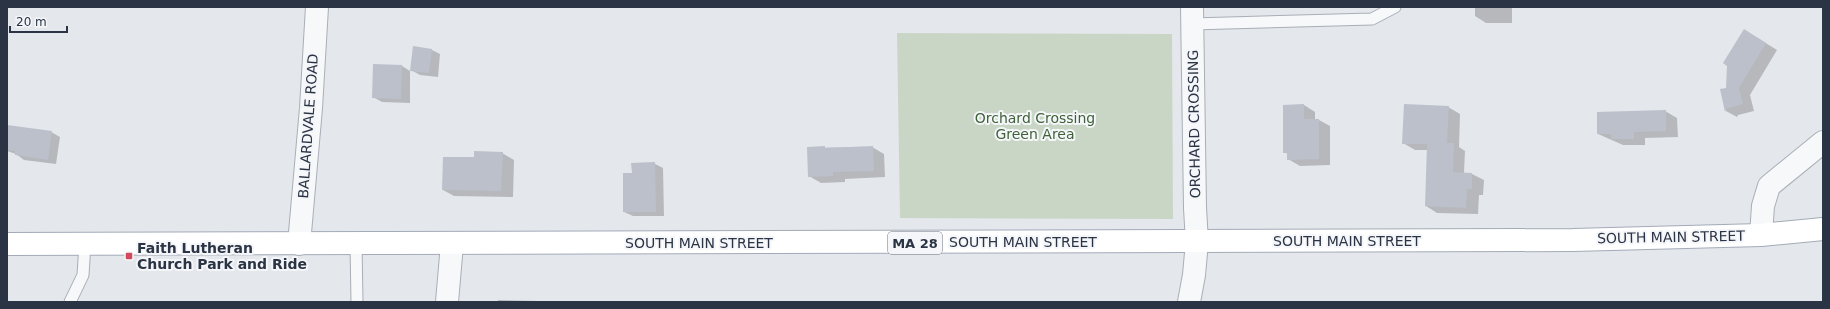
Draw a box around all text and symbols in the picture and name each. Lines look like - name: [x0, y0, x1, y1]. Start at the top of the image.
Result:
- scale bar: [10, 8, 67, 34]
- text: 20 m: [16, 15, 47, 29]
- street label: ORCHARD CROSSING: [1185, 50, 1203, 198]
- street label: BALLARDVALE ROAD: [295, 53, 321, 199]
- park label: Orchard Crossing Green Area: [975, 110, 1095, 142]
- street label: SOUTH MAIN STREET: [1597, 228, 1745, 246]
- road number: MA 28: [888, 232, 942, 254]
- street label: SOUTH MAIN STREET: [1273, 233, 1421, 249]
- street label: SOUTH MAIN STREET: [949, 234, 1097, 250]
- street label: SOUTH MAIN STREET: [625, 235, 773, 251]
- place label: Faith Lutheran Church Park and Ride: [137, 240, 307, 272]
- marker: Faith Lutheran Church Park and Ride: [124, 251, 134, 261]

